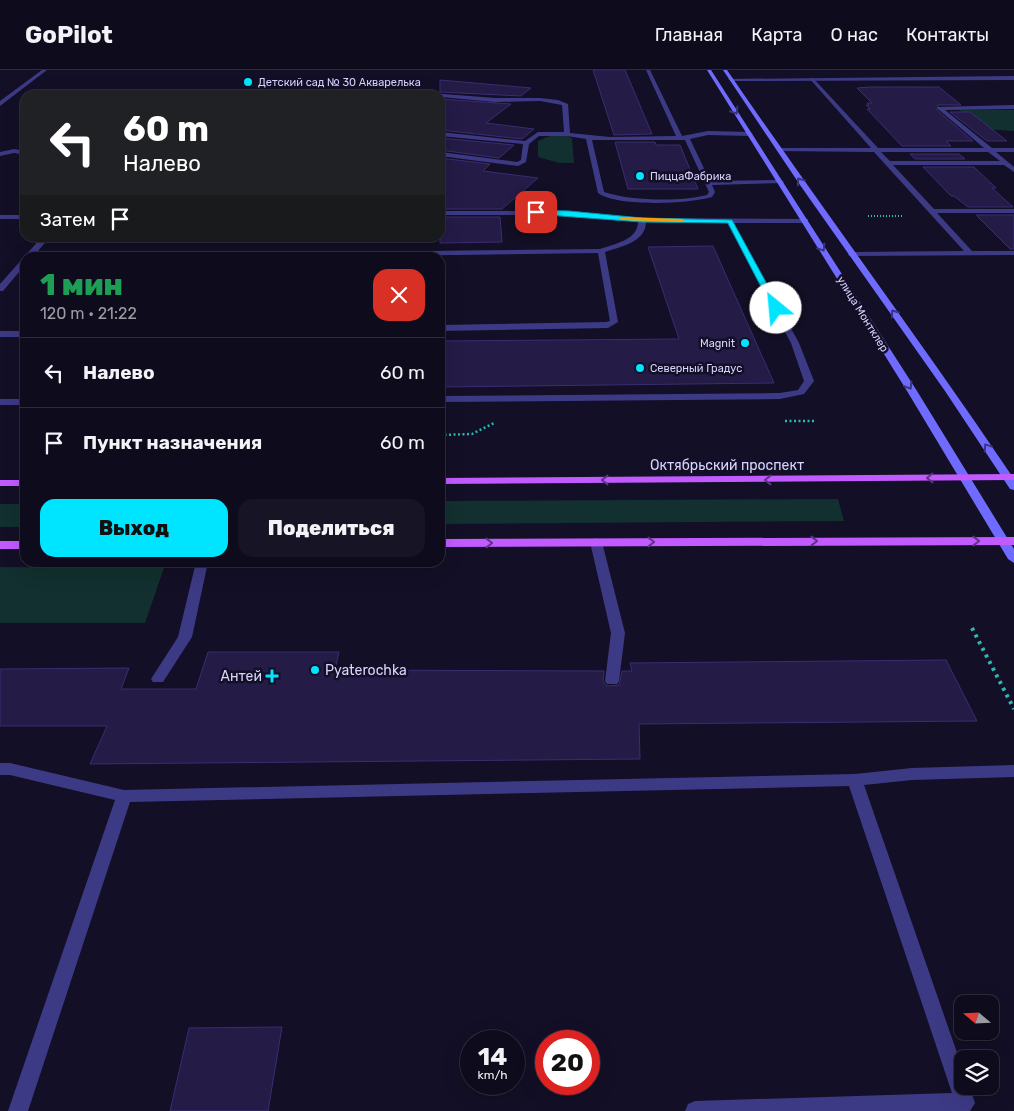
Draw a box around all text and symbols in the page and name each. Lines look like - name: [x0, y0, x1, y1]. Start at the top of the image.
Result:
- text: GoPilot: [25, 21, 113, 49]
- text: Главная: [655, 24, 723, 46]
- text: Карта: [751, 24, 803, 46]
- text: О нас: [831, 24, 878, 46]
- text: Контакты: [906, 24, 989, 46]
- marker: Детский сад № 30 Акварелька: [242, 76, 254, 88]
- place label: Детский сад № 30 Акварелька: [258, 76, 421, 89]
- one-way arrow: [729, 106, 738, 115]
- text: 60 m: [123, 108, 209, 150]
- icon: left: [40, 110, 105, 175]
- text: Налево: [123, 150, 201, 177]
- marker: ПиццаФабрика: [634, 170, 646, 182]
- place label: ПиццаФабрика: [650, 170, 731, 183]
- one-way arrow: [797, 177, 806, 186]
- pin: [515, 191, 557, 233]
- icon: arrive: [522, 198, 550, 226]
- icon: arrive: [106, 205, 134, 233]
- text: Затем: [40, 208, 96, 231]
- one-way arrow: [816, 243, 825, 252]
- text: 1 мин: [40, 267, 123, 303]
- button: close: [373, 269, 425, 321]
- street label: улица Монтклер: [834, 274, 891, 354]
- position arrow: [749, 281, 801, 333]
- text: 120 m · 21:22: [40, 304, 137, 323]
- one-way arrow: [891, 310, 900, 319]
- place label: Magnit: [700, 337, 736, 350]
- marker: Magnit: [739, 337, 751, 349]
- icon: left: [40, 359, 68, 387]
- text: Налево: [83, 361, 155, 384]
- text: 60 m: [380, 361, 425, 384]
- marker: Северный Градус: [634, 362, 646, 374]
- place label: Северный Градус: [650, 362, 742, 375]
- one-way arrow: [903, 380, 912, 389]
- icon: arrive: [40, 429, 68, 457]
- text: Пункт назначения: [83, 431, 262, 454]
- text: 60 m: [380, 431, 425, 454]
- one-way arrow: [984, 443, 993, 453]
- street label: Октябрьский проспект: [650, 457, 804, 474]
- one-way arrow: [926, 473, 934, 484]
- one-way arrow: [601, 475, 609, 486]
- one-way arrow: [764, 475, 772, 485]
- button: Выход: [40, 499, 228, 557]
- button: Поделиться: [238, 499, 425, 557]
- one-way arrow: [810, 536, 818, 546]
- one-way arrow: [972, 536, 980, 546]
- one-way arrow: [648, 537, 655, 547]
- one-way arrow: [485, 538, 493, 548]
- place label: Pyaterochka: [325, 662, 407, 679]
- marker: Pyaterochka: [309, 664, 321, 676]
- place label: Антей: [221, 668, 262, 685]
- marker: Антей: [266, 670, 278, 682]
- north arrow: [954, 995, 999, 1040]
- map controls: [954, 995, 999, 1095]
- speed limit sign: 20: [535, 1030, 600, 1095]
- text: 14: [478, 1042, 507, 1071]
- button: layers: [954, 1050, 999, 1095]
- text: km/h: [478, 1068, 507, 1082]

